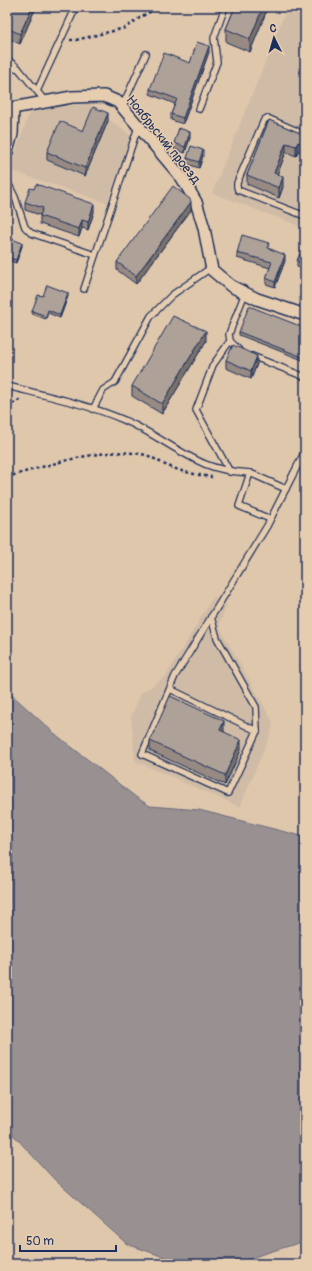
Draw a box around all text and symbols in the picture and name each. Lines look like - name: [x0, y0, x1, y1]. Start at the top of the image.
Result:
- north arrow: [254, 18, 294, 58]
- text: С: [269, 22, 277, 35]
- street label: Ноябрьский проезд: [123, 92, 204, 187]
- scale bar: [20, 1227, 116, 1253]
- text: 50 m: [26, 1234, 54, 1249]

